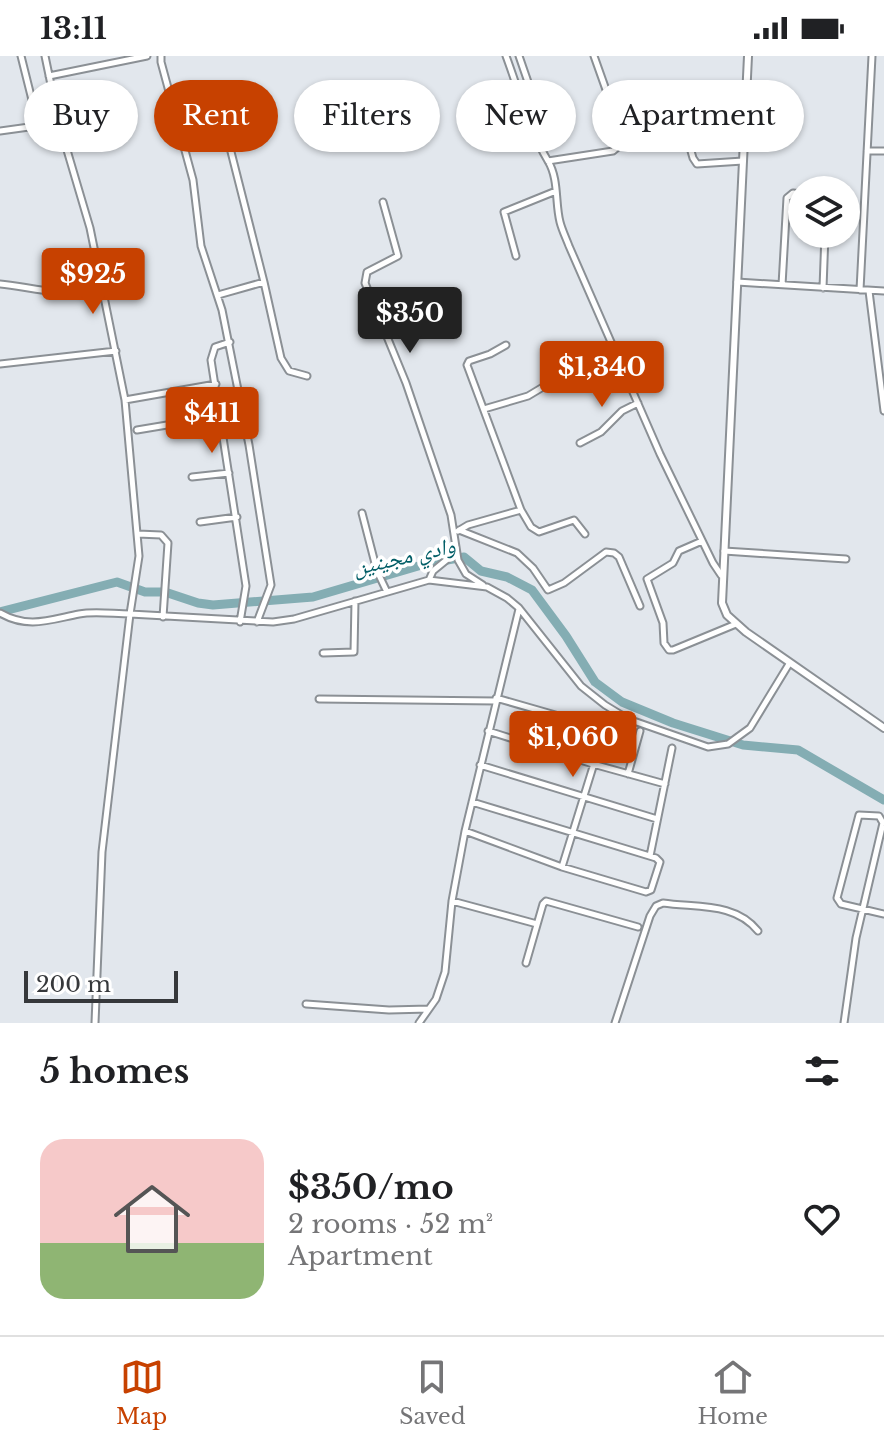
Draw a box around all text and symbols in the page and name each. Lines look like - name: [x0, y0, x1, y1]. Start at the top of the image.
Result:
- text: 13:11: [40, 10, 107, 47]
- chip: Buy: [24, 80, 138, 152]
- chip: Rent: [154, 80, 278, 152]
- chip: Filters: [294, 80, 440, 152]
- chip: New: [456, 80, 576, 152]
- chip: Apartment: [592, 80, 804, 152]
- map controls: [788, 176, 860, 248]
- button: layers: [788, 176, 860, 248]
- pin: $925: [46, 248, 140, 316]
- text: $925: [60, 258, 126, 290]
- pin: $350: [363, 287, 457, 355]
- text: $350: [376, 297, 444, 329]
- pin: $1,340: [537, 341, 667, 409]
- text: $1,340: [558, 351, 646, 383]
- pin: $411: [165, 387, 259, 455]
- text: $411: [184, 397, 240, 429]
- water label: وادي مجينين: [350, 532, 459, 585]
- pin: $1,060: [508, 711, 638, 779]
- text: $1,060: [527, 721, 619, 753]
- scale bar: [24, 967, 178, 1003]
- text: 200 m: [36, 971, 111, 998]
- icon: filters: [800, 1049, 844, 1093]
- text: 5 homes: [40, 1050, 189, 1092]
- text: $350/mo: [288, 1166, 454, 1208]
- icon: home: [104, 1171, 200, 1267]
- icon: heart: [800, 1197, 844, 1241]
- text: 2 rooms · 52 m²: [288, 1208, 493, 1240]
- text: Apartment: [288, 1240, 433, 1272]
- tab: Map: [116, 1355, 167, 1430]
- tab: Saved: [399, 1355, 466, 1430]
- tab: Home: [698, 1355, 768, 1430]

